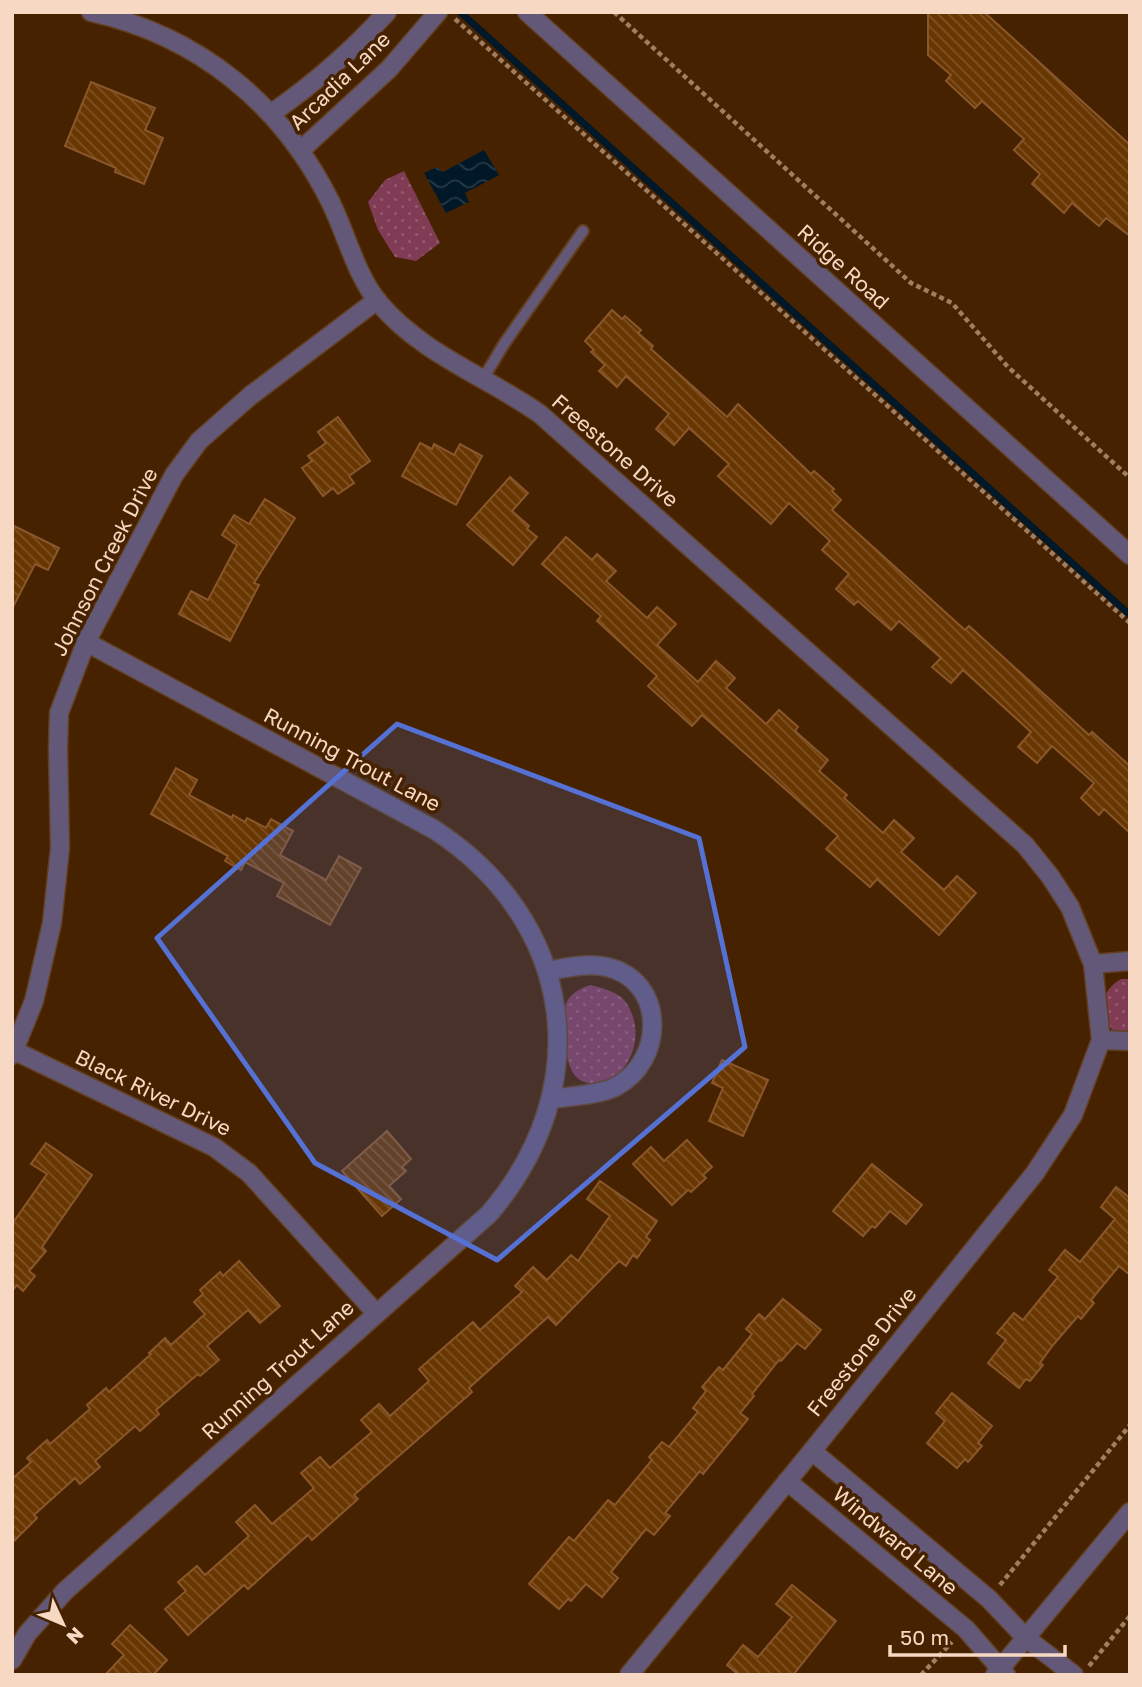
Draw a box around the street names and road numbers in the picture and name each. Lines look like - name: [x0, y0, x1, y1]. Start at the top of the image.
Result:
- street label: Arcadia Lane: [283, 26, 395, 135]
- street label: Ridge Road: [792, 218, 895, 314]
- street label: Freestone Drive: [547, 388, 684, 512]
- street label: Johnson Creek Drive: [45, 463, 163, 660]
- street label: Running Trout Lane: [260, 702, 445, 817]
- street label: Black River Drive: [71, 1043, 236, 1141]
- street label: Freestone Drive: [801, 1281, 921, 1421]
- street label: Running Trout Lane: [196, 1294, 359, 1445]
- street label: Windward Lane: [828, 1480, 964, 1600]

